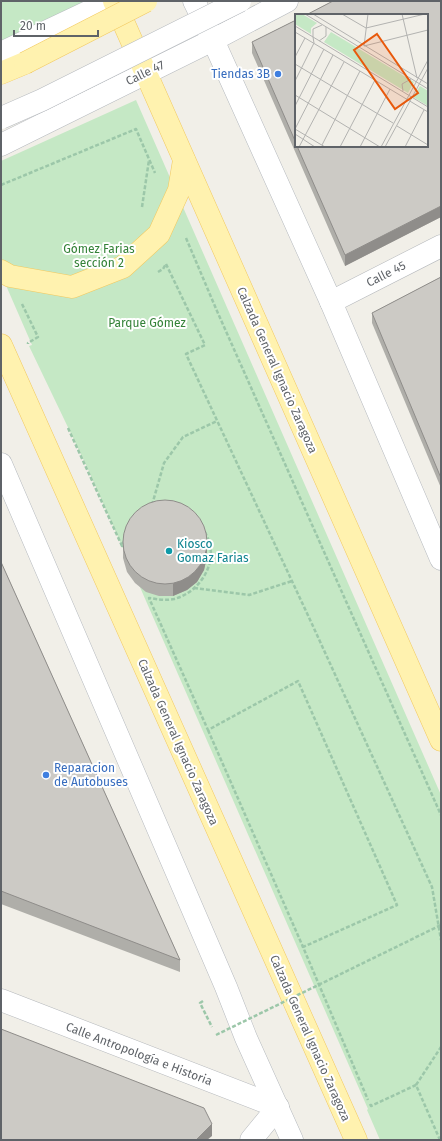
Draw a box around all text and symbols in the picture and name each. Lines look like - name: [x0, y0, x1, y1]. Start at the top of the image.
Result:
- scale bar: [14, 12, 98, 38]
- inset map: [295, 14, 428, 147]
- text: 20 m: [20, 19, 46, 33]
- street label: Calle 47: [123, 58, 167, 88]
- place label: Tiendas 3B: [211, 67, 270, 81]
- marker: Tiendas 3B: [273, 69, 283, 79]
- park label: Gómez Farias sección 2: [63, 242, 135, 270]
- street label: Calle 45: [364, 258, 408, 290]
- street label: Calzada General Ignacio Zaragoza: [234, 285, 320, 455]
- park label: Parque Gómez: [108, 316, 186, 330]
- place label: Kiosco Gomaz Farias: [177, 537, 249, 565]
- marker: Kiosco Gomaz Farias: [164, 546, 174, 556]
- street label: Calzada General Ignacio Zaragoza: [135, 657, 221, 827]
- place label: Reparacion de Autobuses: [54, 761, 128, 789]
- marker: Reparacion de Autobuses: [41, 770, 51, 780]
- street label: Calzada General Ignacio Zaragoza: [267, 953, 353, 1123]
- street label: Calle Antropología e Historia: [64, 1020, 214, 1088]

